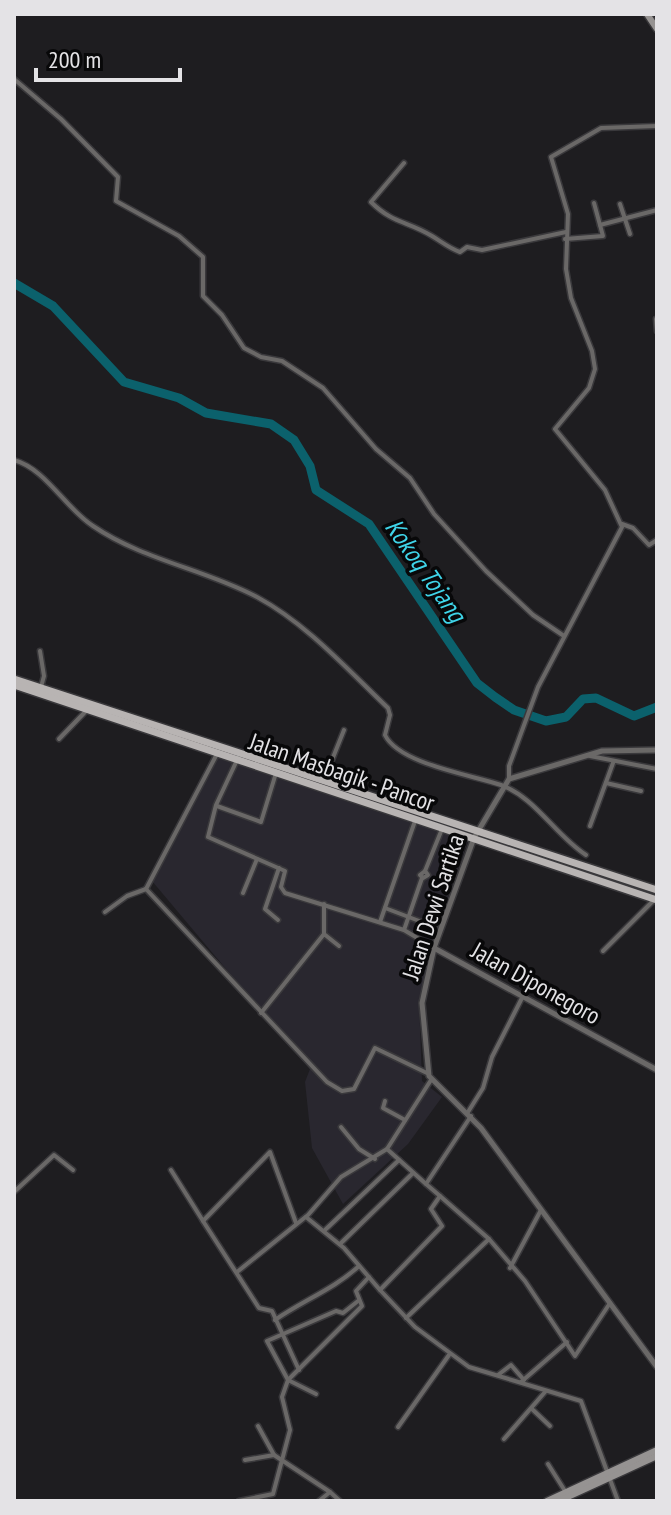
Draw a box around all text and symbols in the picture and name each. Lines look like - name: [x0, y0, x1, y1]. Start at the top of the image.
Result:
- scale bar: [36, 32, 180, 82]
- text: 200 m: [48, 44, 101, 75]
- water label: Kokoq Tojang: [378, 512, 475, 630]
- street label: Jalan Masbagik - Pancor: [244, 725, 439, 818]
- street label: Jalan Dewi Sartika: [395, 831, 471, 984]
- street label: Jalan Diponegoro: [465, 934, 606, 1031]

